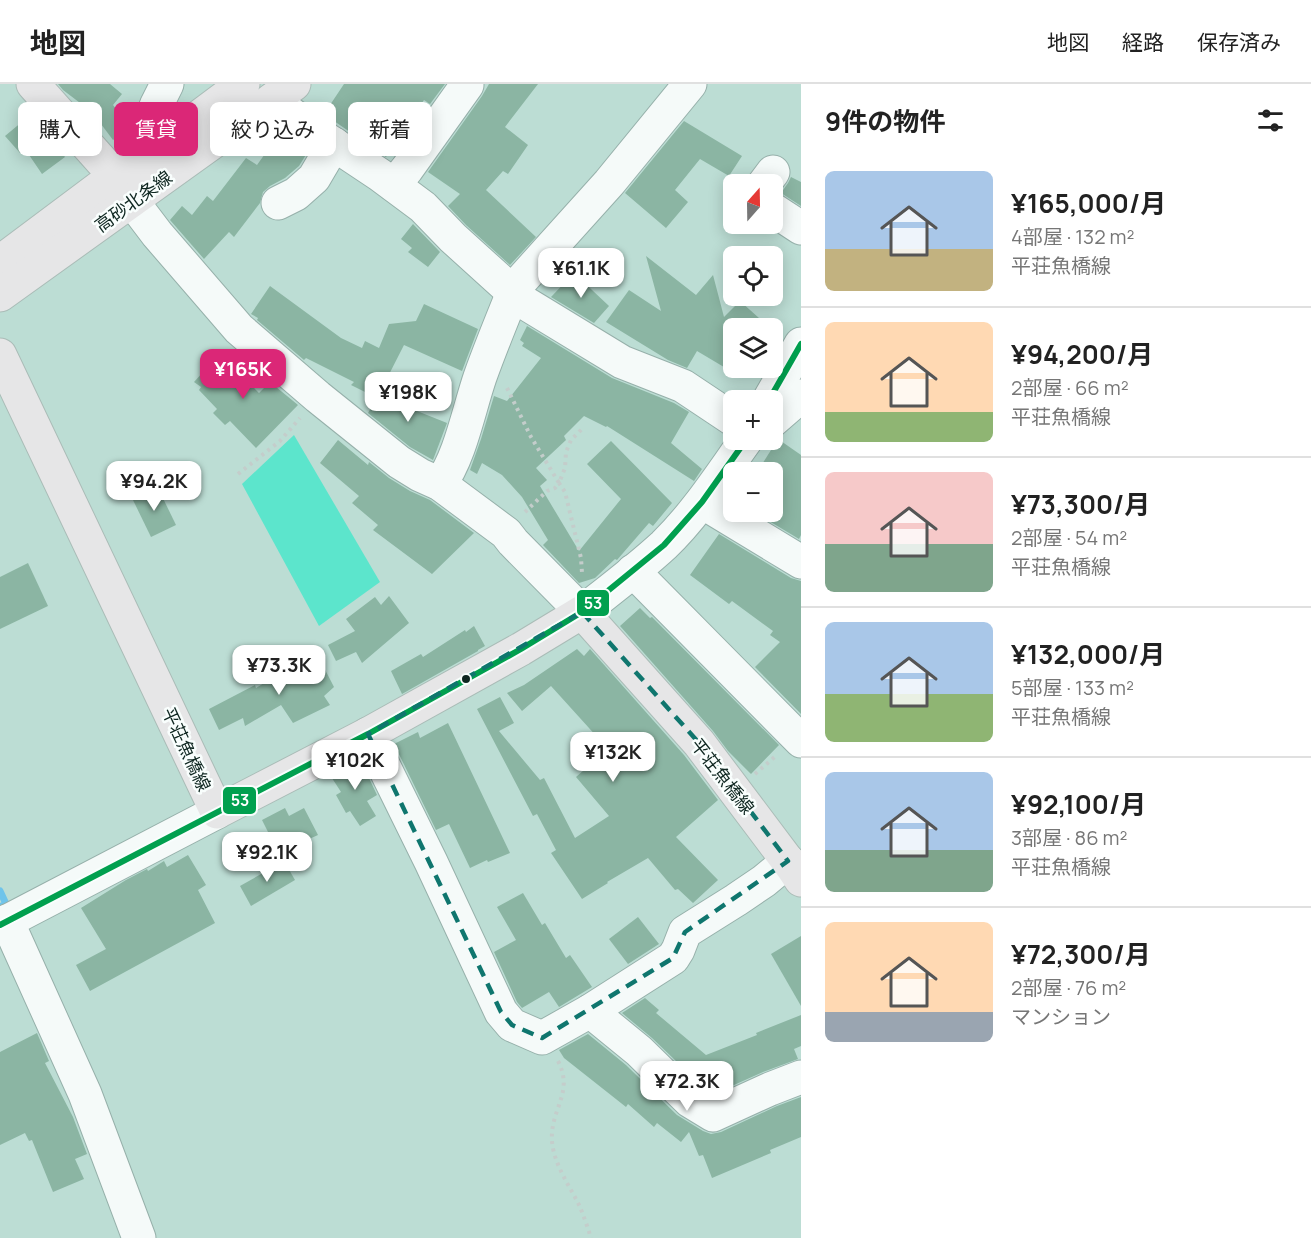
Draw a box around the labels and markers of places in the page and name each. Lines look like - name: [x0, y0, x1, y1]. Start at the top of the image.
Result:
- pin: ¥61.1K: [532, 248, 630, 299]
- pin: ¥165K: [201, 349, 285, 400]
- pin: ¥198K: [366, 372, 450, 423]
- pin: ¥94.2K: [105, 461, 203, 512]
- pin: ¥73.3K: [230, 645, 328, 696]
- unlabelled marker: [460, 673, 472, 685]
- pin: ¥132K: [571, 732, 655, 783]
- pin: ¥102K: [313, 740, 397, 791]
- pin: ¥92.1K: [218, 832, 316, 883]
- pin: ¥72.3K: [638, 1061, 736, 1112]

